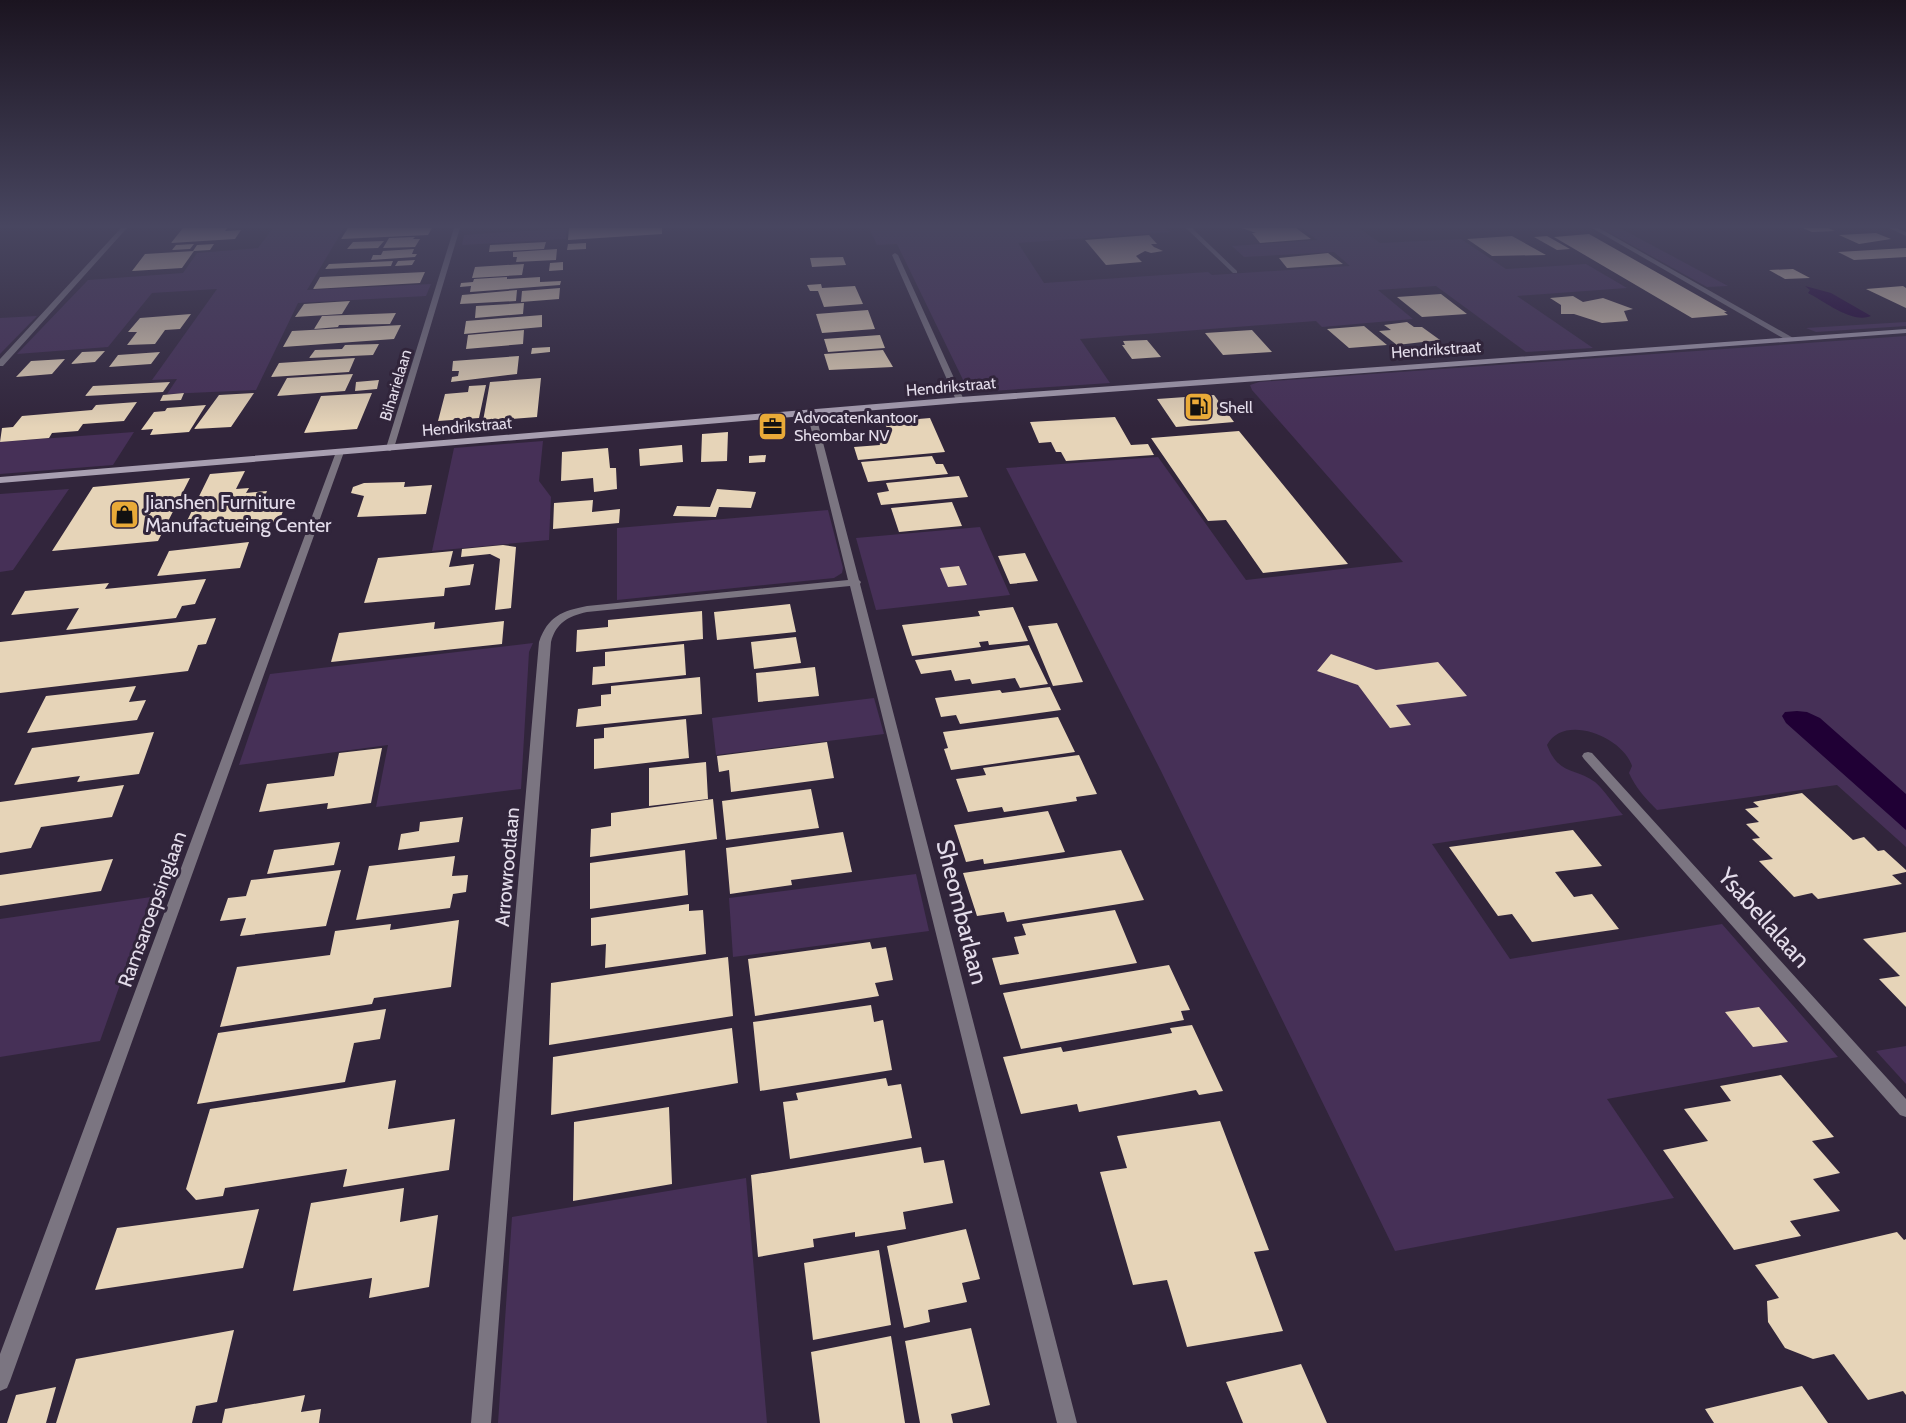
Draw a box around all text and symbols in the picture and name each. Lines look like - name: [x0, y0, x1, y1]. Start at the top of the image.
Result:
- street label: Hendrikstraat: [1390, 337, 1482, 362]
- street label: Biharielaan: [376, 347, 415, 423]
- street label: Hendrikstraat: [905, 373, 997, 400]
- fuel station icon: Shell: [1182, 391, 1214, 423]
- place label: Shell: [1219, 398, 1253, 417]
- place label: Advocatenkantoor Sheombar NV: [794, 408, 919, 445]
- office icon: Advocatenkantoor Sheombar NV: [757, 410, 789, 442]
- street label: Hendrikstraat: [421, 413, 513, 440]
- place label: Jianshen Furniture Manufactueing Center: [144, 490, 332, 537]
- shop icon: Jianshen Furniture Manufactueing Center: [108, 498, 140, 530]
- street label: Arrowrootlaan: [490, 806, 524, 928]
- street label: Ramsaroepsinglaan: [113, 828, 191, 990]
- street label: Sheombarlaan: [931, 837, 994, 987]
- street label: Ysabellalaan: [1711, 861, 1817, 973]

